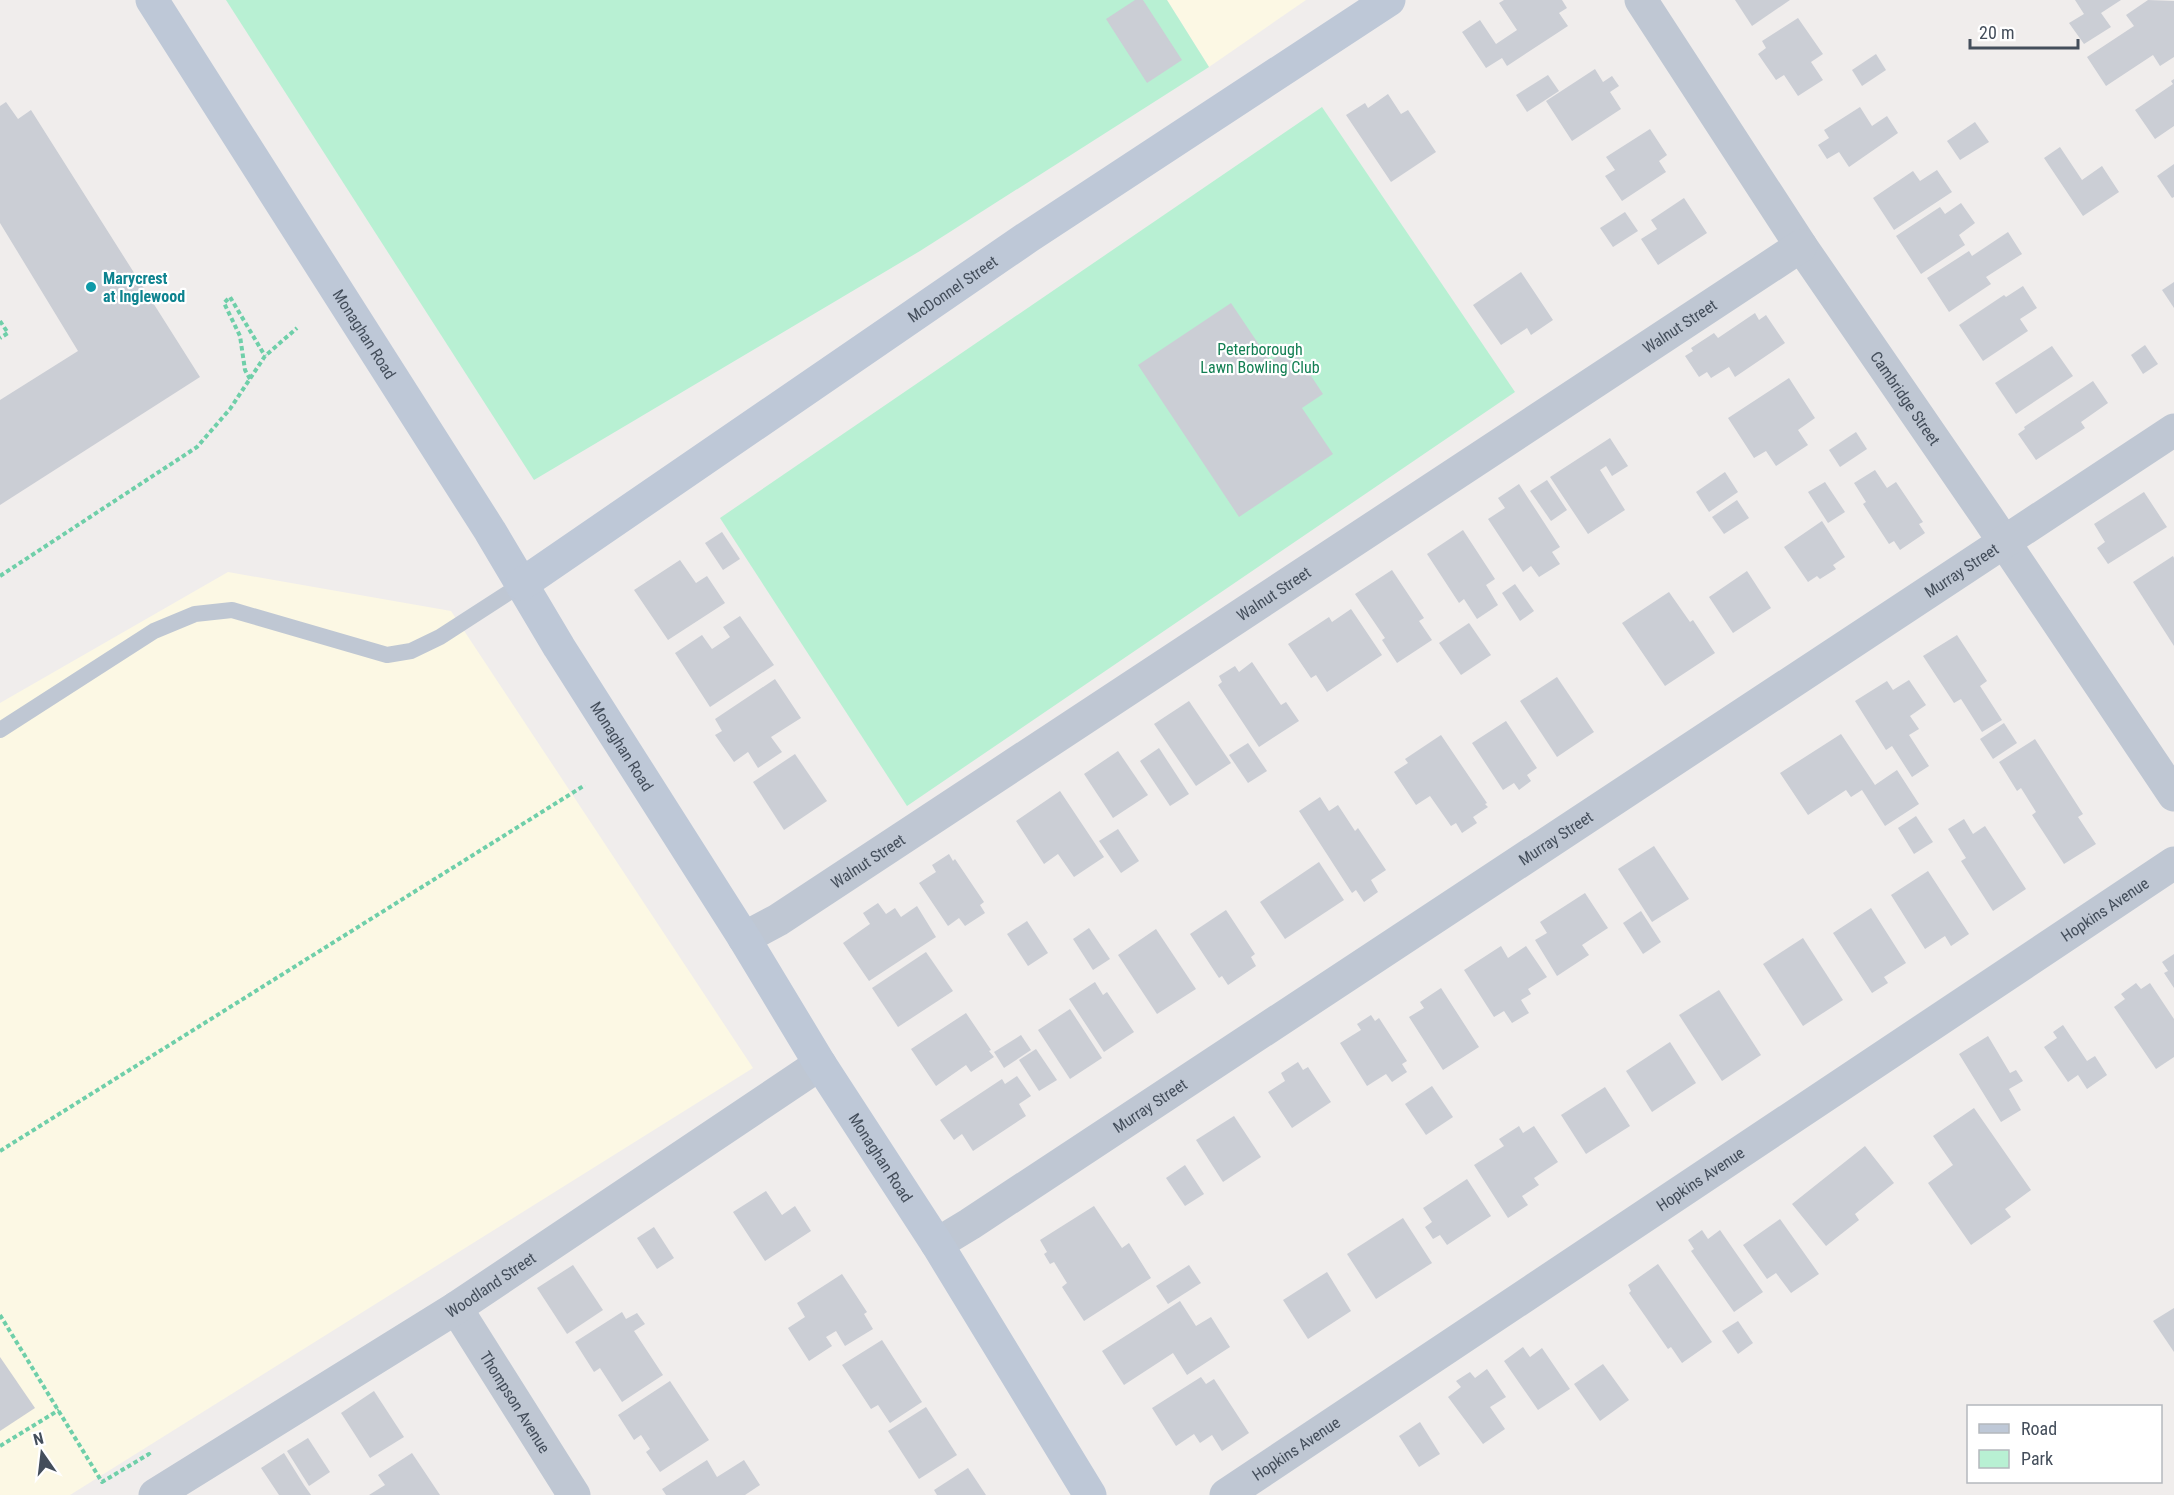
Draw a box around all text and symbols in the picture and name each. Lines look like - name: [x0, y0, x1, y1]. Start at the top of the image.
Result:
- scale bar: [1970, 12, 2078, 50]
- text: 20 m: [1979, 22, 2014, 43]
- street label: McDonnel Street: [904, 252, 1001, 327]
- place label: Marycrest at Inglewood: [103, 269, 185, 306]
- marker: Marycrest at Inglewood: [84, 280, 98, 294]
- street label: Monaghan Road: [329, 286, 400, 383]
- street label: Walnut Street: [1639, 295, 1721, 358]
- park label: Peterborough Lawn Bowling Club: [1200, 340, 1320, 377]
- street label: Cambridge Street: [1866, 348, 1944, 449]
- street label: Murray Street: [1921, 539, 2002, 602]
- street label: Walnut Street: [1233, 563, 1315, 625]
- street label: Monaghan Road: [586, 698, 657, 795]
- street label: Murray Street: [1515, 807, 1597, 870]
- street label: Walnut Street: [827, 830, 909, 892]
- street label: Hopkins Avenue: [2057, 874, 2152, 946]
- street label: Murray Street: [1110, 1074, 1191, 1137]
- street label: Monaghan Road: [845, 1110, 916, 1206]
- street label: Hopkins Avenue: [1653, 1143, 1748, 1215]
- street label: Woodland Street: [442, 1248, 540, 1322]
- street label: Thompson Avenue: [476, 1348, 554, 1457]
- legend: [1967, 1405, 2162, 1483]
- street label: Hopkins Avenue: [1249, 1413, 1344, 1485]
- text: Road: [2021, 1418, 2057, 1439]
- north arrow: [12, 1423, 72, 1483]
- text: N: [31, 1429, 46, 1449]
- text: Park: [2021, 1448, 2053, 1469]

